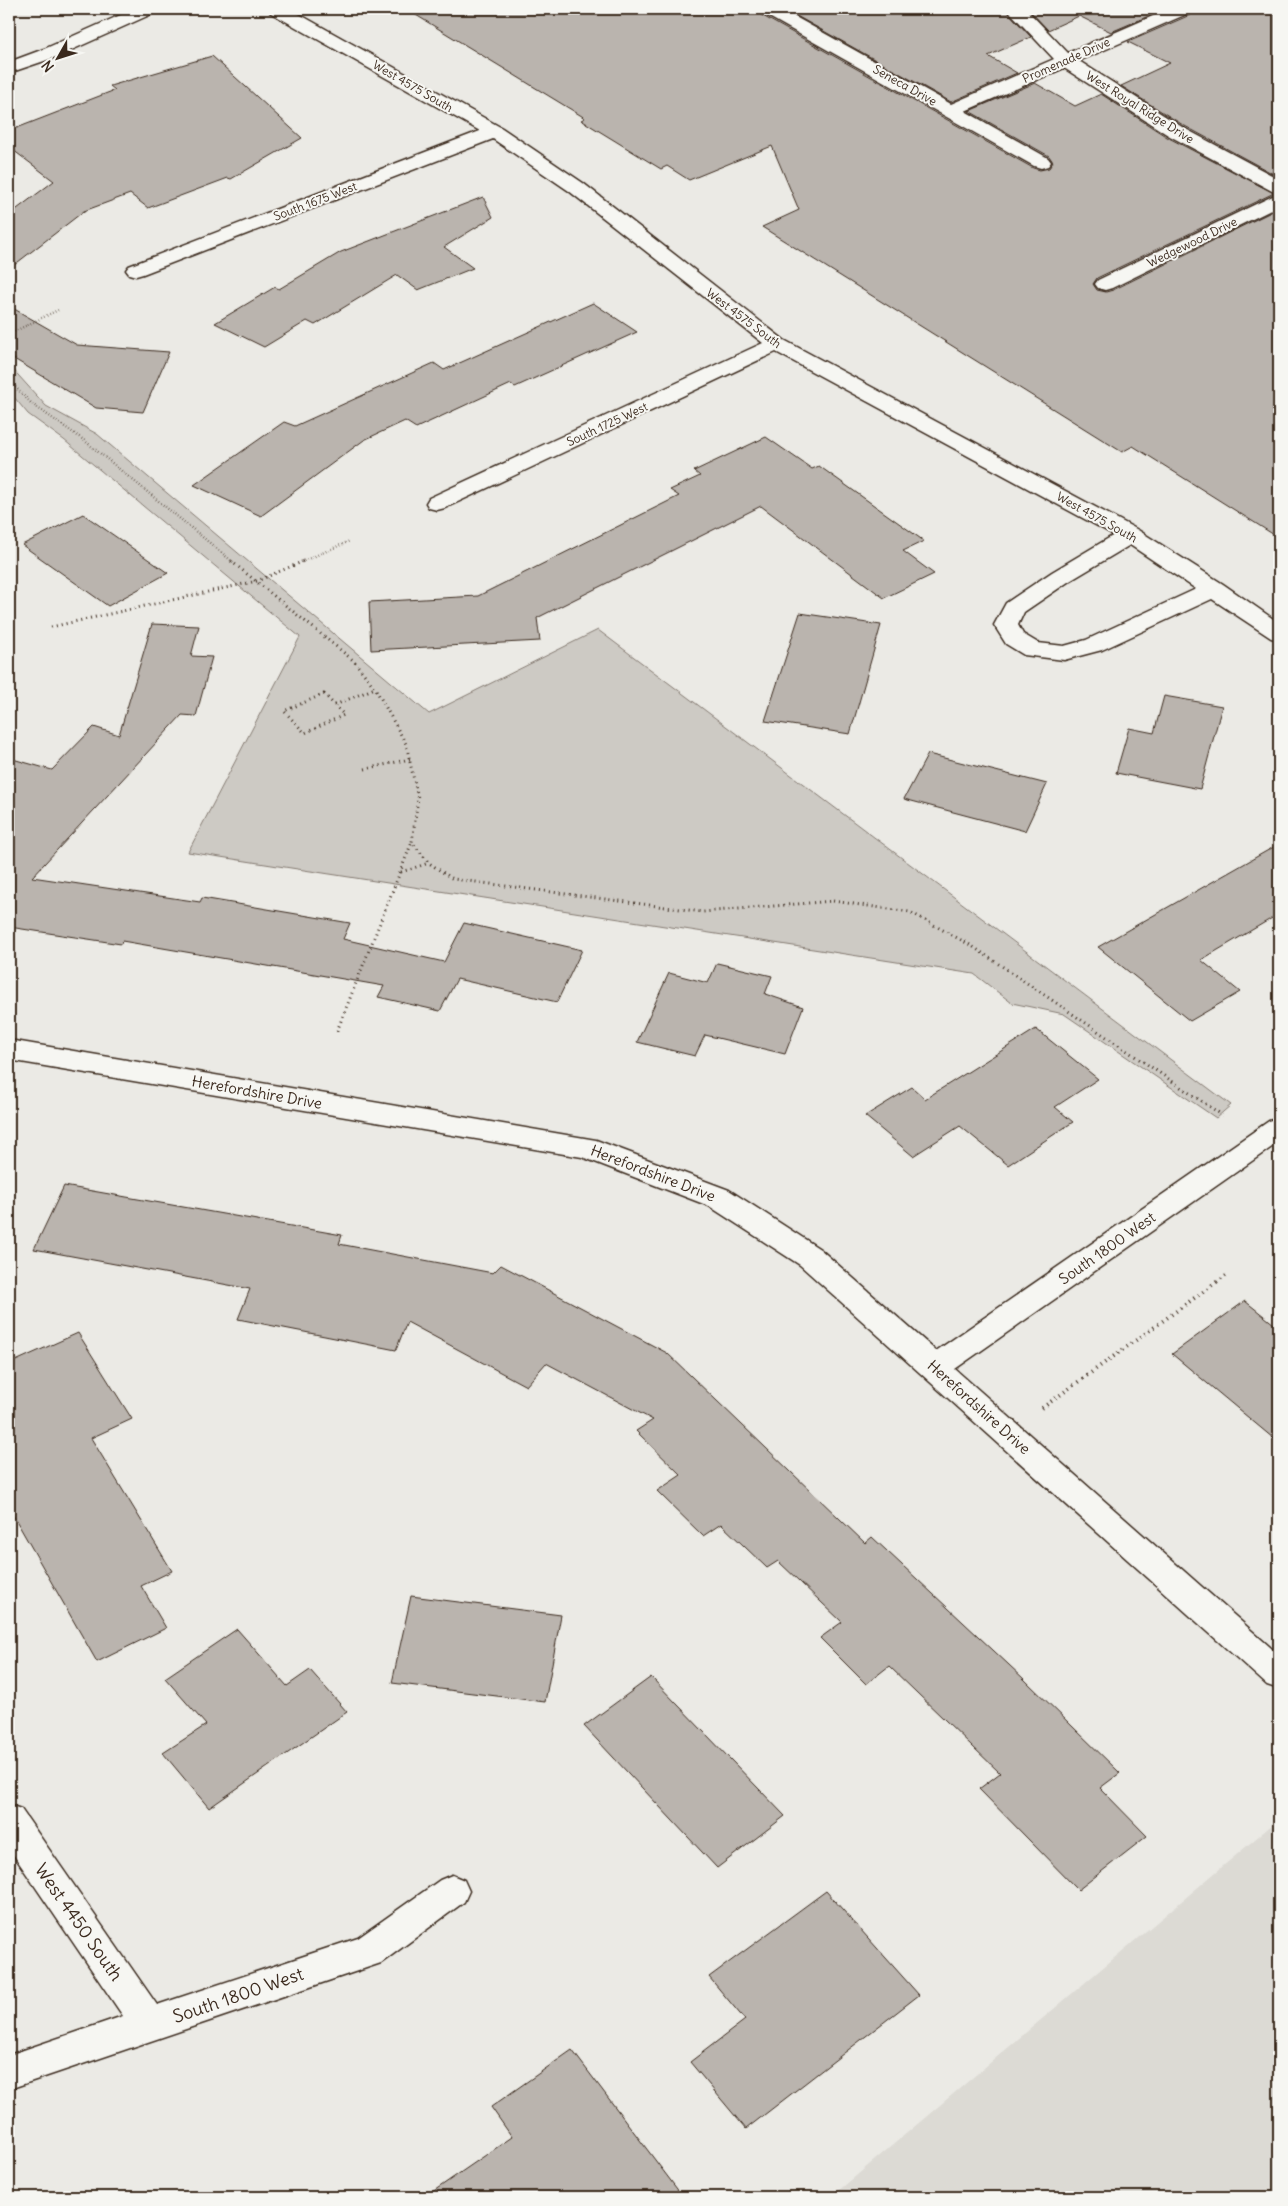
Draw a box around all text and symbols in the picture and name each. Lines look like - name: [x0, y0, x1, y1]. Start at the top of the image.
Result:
- north arrow: [32, 32, 82, 82]
- street label: Promenade Drive: [1020, 34, 1112, 86]
- text: N: [38, 57, 58, 76]
- street label: West 4575 South: [370, 57, 456, 115]
- street label: Seneca Drive: [870, 61, 940, 109]
- street label: West Royal Ridge Drive: [1083, 68, 1197, 146]
- street label: South 1675 West: [271, 178, 359, 224]
- street label: Wedgewood Drive: [1145, 214, 1239, 270]
- street label: West 4575 South: [703, 285, 785, 351]
- street label: South 1725 West: [564, 399, 650, 449]
- street label: West 4575 South: [1054, 489, 1140, 545]
- street label: Herefordshire Drive: [190, 1071, 324, 1113]
- street label: Herefordshire Drive: [588, 1140, 718, 1206]
- street label: South 1800 West: [1055, 1208, 1159, 1288]
- street label: Herefordshire Drive: [924, 1356, 1034, 1458]
- street label: West 4450 South: [30, 1859, 128, 1985]
- street label: South 1800 West: [170, 1962, 306, 2028]

